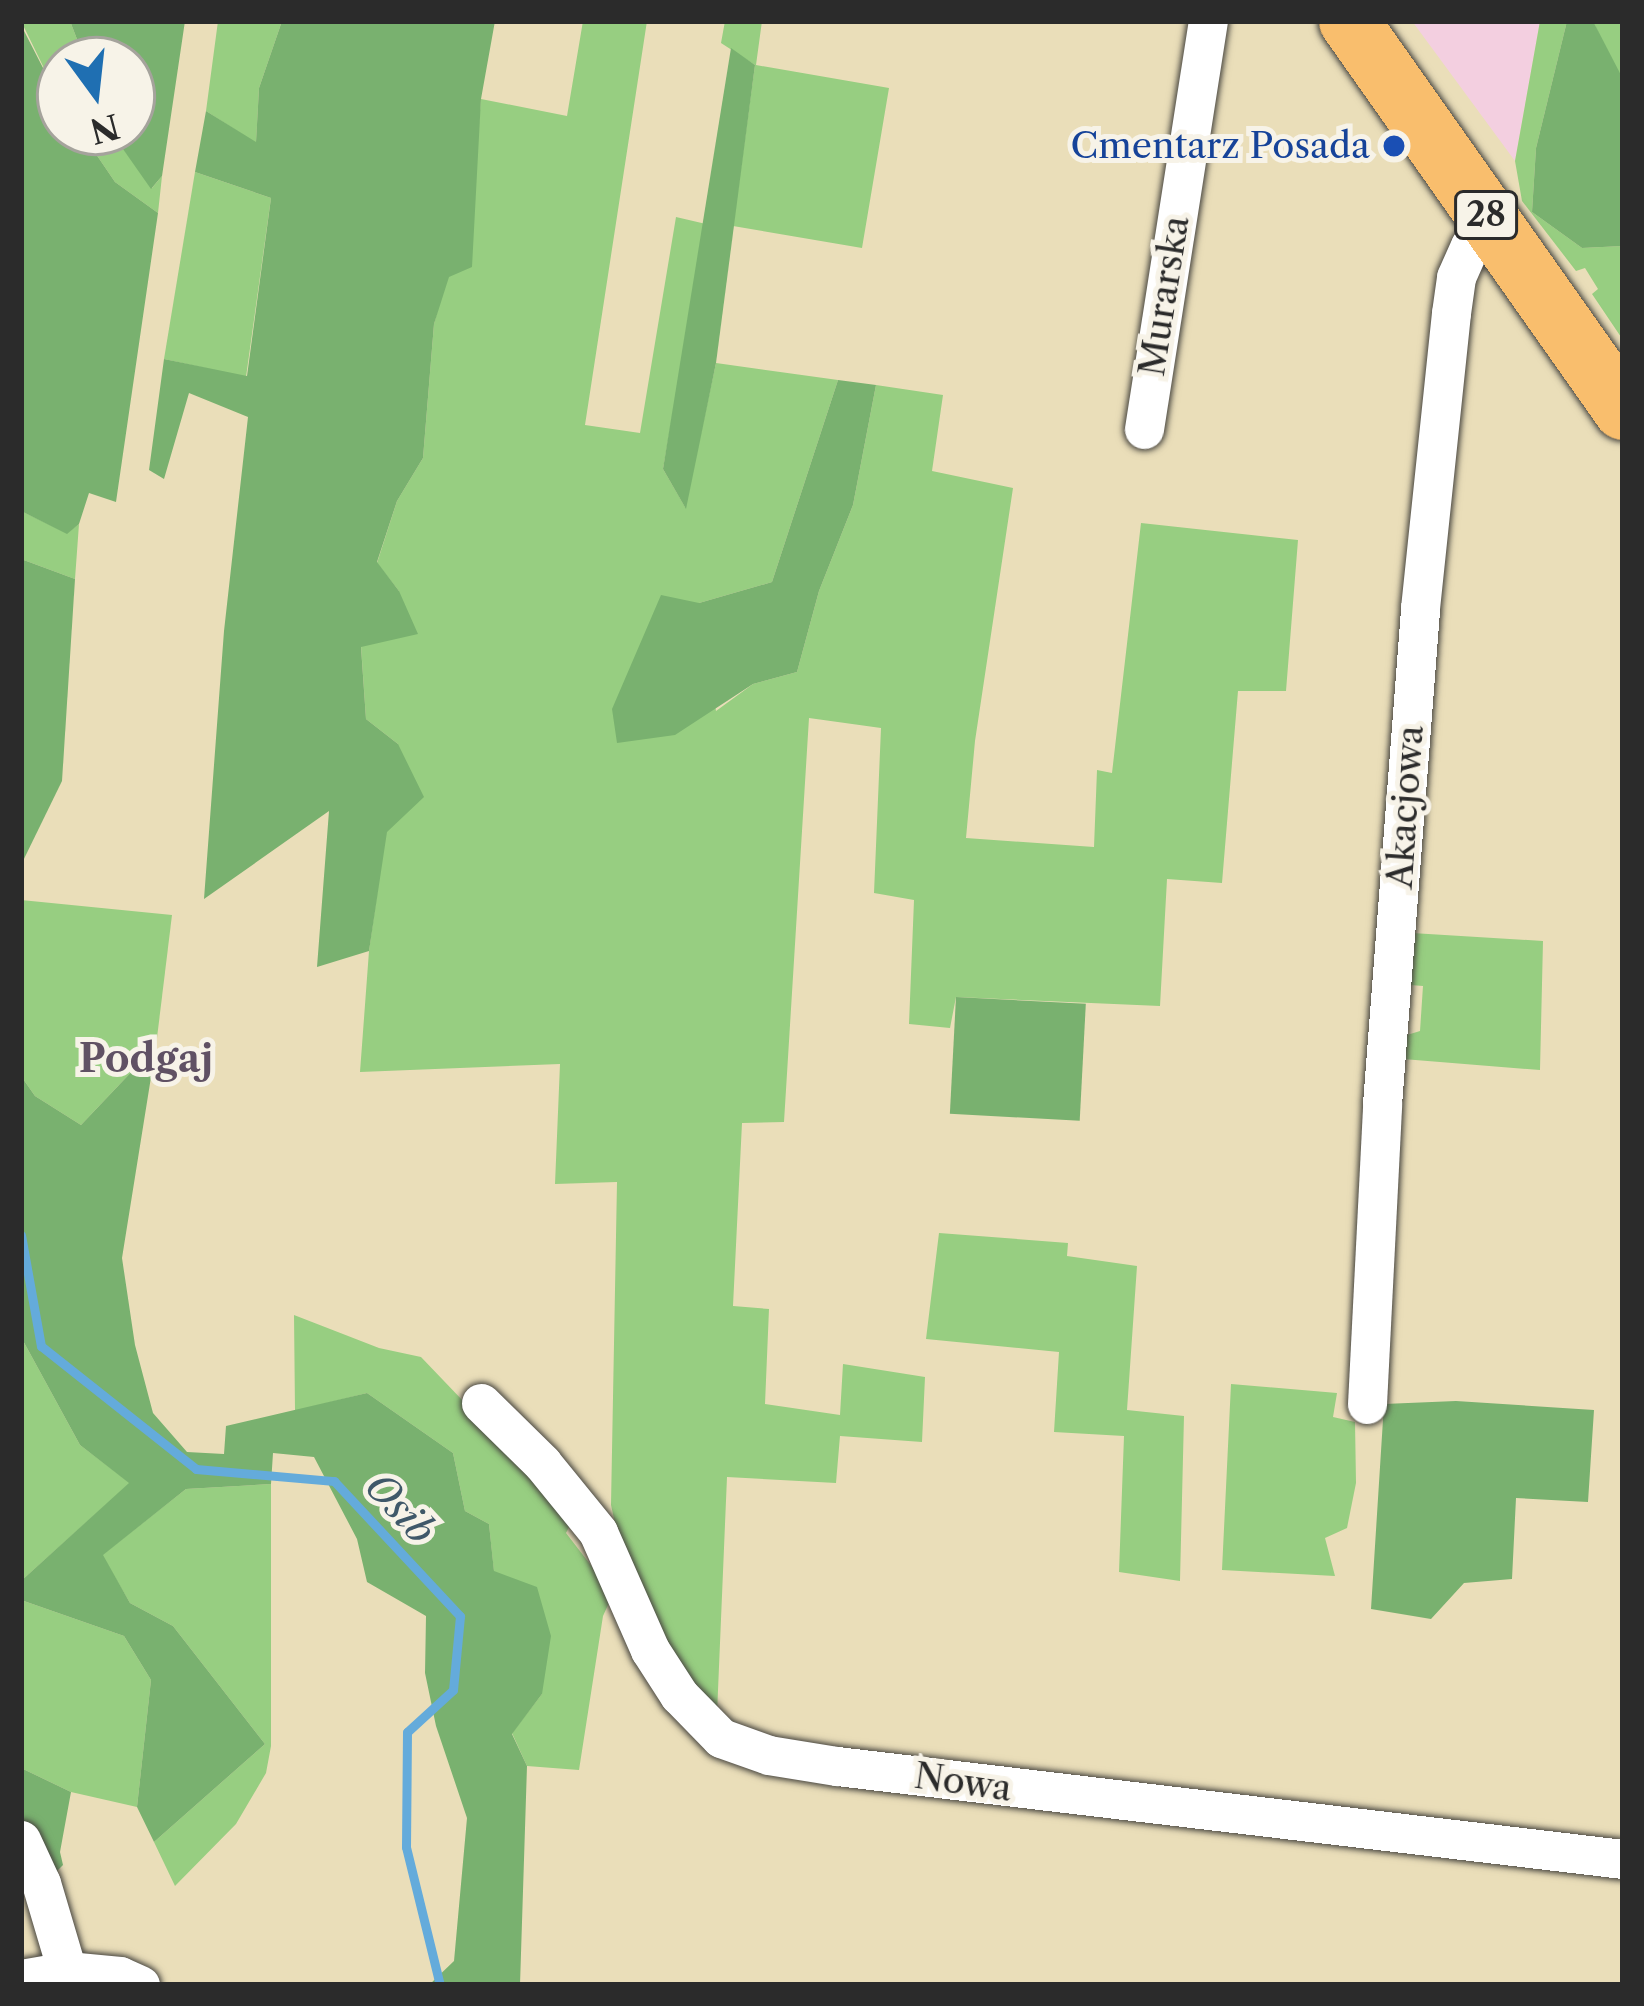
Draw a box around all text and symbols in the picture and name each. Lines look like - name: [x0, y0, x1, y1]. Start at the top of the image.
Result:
- north arrow: [36, 36, 156, 156]
- text: N: [86, 105, 124, 152]
- place label: Cmentarz Posada: [1070, 124, 1370, 168]
- marker: Cmentarz Posada: [1381, 133, 1407, 159]
- road number: 28: [1453, 188, 1519, 242]
- street label: Murarska: [1130, 213, 1198, 379]
- street label: Akacjowa: [1378, 724, 1432, 890]
- district label: Podgaj: [79, 1035, 213, 1081]
- water label: Osib: [355, 1463, 445, 1553]
- street label: Nowa: [912, 1754, 1014, 1810]

